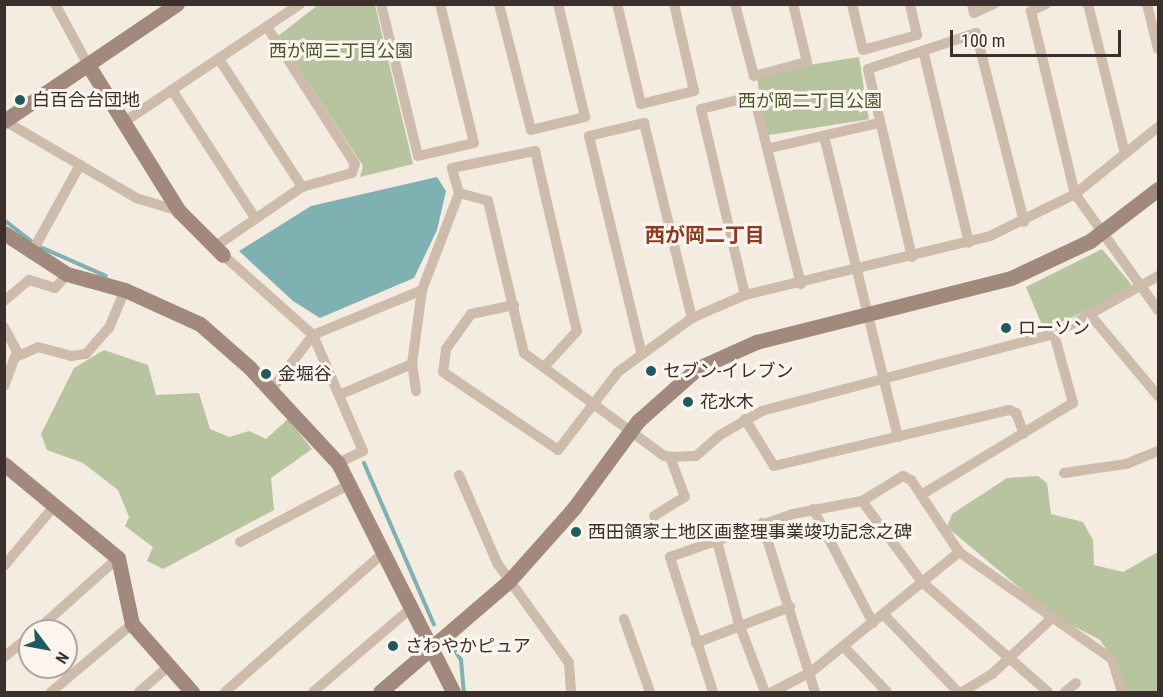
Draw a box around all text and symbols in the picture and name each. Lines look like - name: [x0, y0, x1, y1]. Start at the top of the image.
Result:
- scale bar: [953, 18, 1124, 56]
- text: 100 m: [961, 30, 1005, 51]
- park label: 西が岡三丁目公園: [269, 40, 413, 62]
- place label: 白百合台団地: [32, 89, 140, 111]
- park label: 西が岡二丁目公園: [738, 90, 882, 112]
- marker: 白百合台団地: [13, 93, 27, 107]
- district label: 西が岡二丁目: [645, 223, 765, 247]
- place label: ローソン: [1018, 317, 1090, 339]
- marker: ローソン: [999, 321, 1013, 335]
- place label: セブン-イレブン: [663, 360, 793, 382]
- place label: 金堀谷: [278, 363, 332, 385]
- marker: セブン-イレブン: [644, 364, 658, 378]
- marker: 金堀谷: [259, 367, 273, 381]
- place label: 花水木: [700, 391, 754, 413]
- marker: 花水木: [681, 395, 695, 409]
- place label: 西田領家土地区画整理事業竣功記念之碑: [588, 521, 912, 543]
- marker: 西田領家土地区画整理事業竣功記念之碑: [569, 525, 583, 539]
- north arrow: [18, 619, 78, 679]
- place label: さわやかピュア: [405, 635, 531, 657]
- marker: さわやかピュア: [386, 639, 400, 653]
- text: N: [51, 649, 73, 667]

